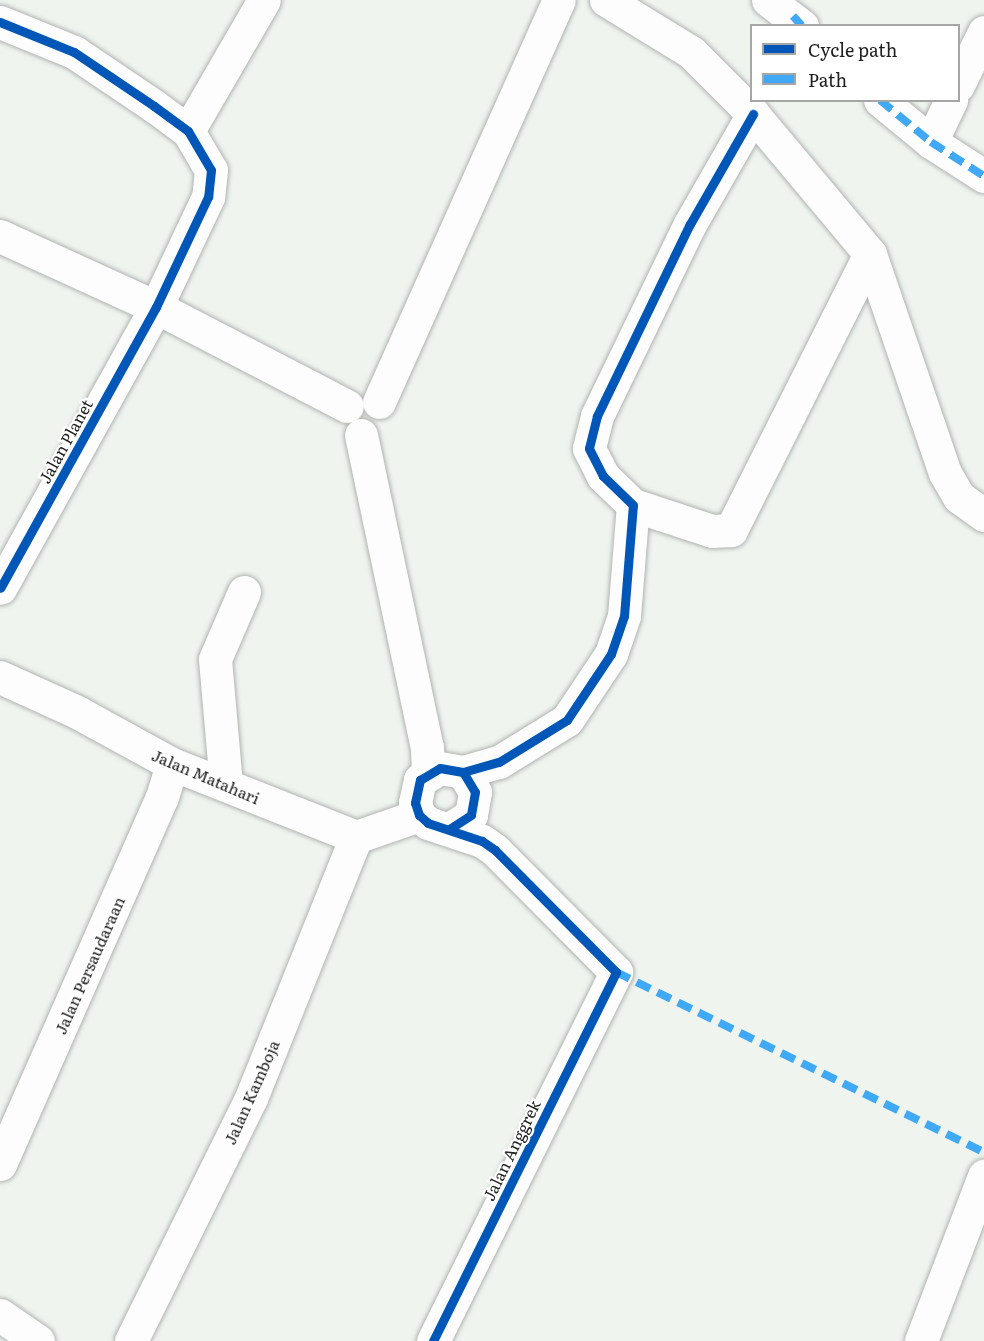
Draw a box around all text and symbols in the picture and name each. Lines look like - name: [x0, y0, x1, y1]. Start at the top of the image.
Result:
- legend: [750, 24, 960, 102]
- text: Cycle path: [808, 36, 897, 63]
- text: Path: [808, 66, 847, 93]
- street label: Jalan Planet: [34, 396, 96, 486]
- street label: Jalan Matahari: [149, 745, 263, 807]
- street label: Jalan Persaudaraan: [50, 893, 128, 1037]
- street label: Jalan Kamboja: [219, 1037, 283, 1147]
- street label: Jalan Anggrek: [478, 1097, 544, 1203]

